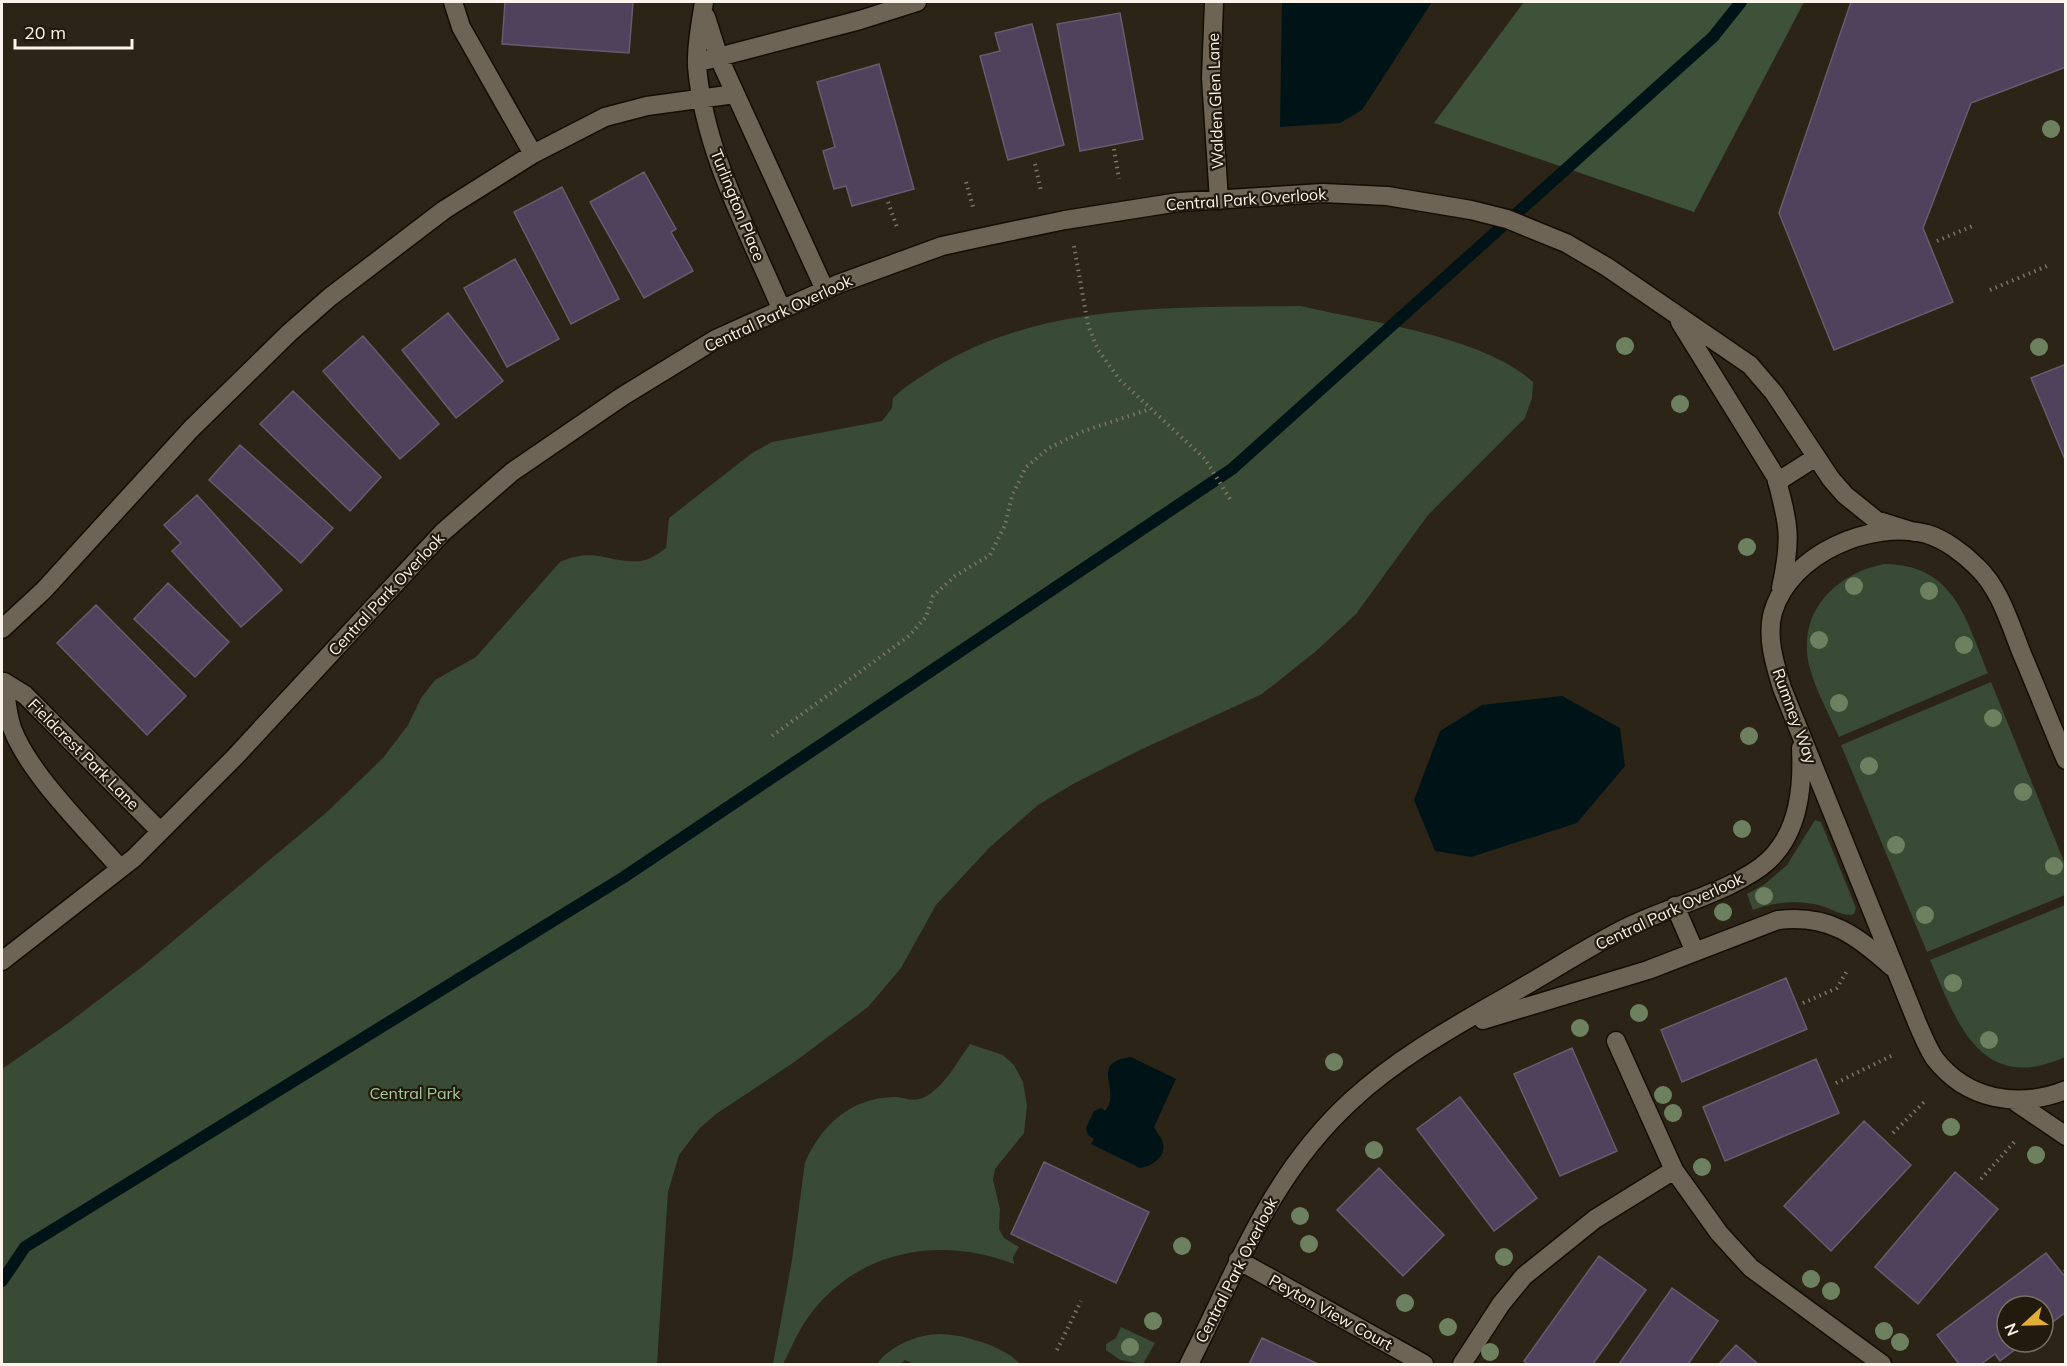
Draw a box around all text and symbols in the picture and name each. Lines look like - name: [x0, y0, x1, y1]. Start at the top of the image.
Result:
- scale bar: [15, 12, 132, 50]
- text: 20 m: [24, 21, 66, 44]
- street label: Walden Glen Lane: [1203, 33, 1227, 169]
- street label: Turlington Place: [706, 146, 770, 264]
- street label: Central Park Overlook: [1165, 183, 1328, 215]
- street label: Central Park Overlook: [701, 270, 856, 356]
- street label: Central Park Overlook: [324, 528, 449, 660]
- street label: Rumney Way: [1769, 666, 1822, 767]
- street label: Fieldcrest Park Lane: [24, 694, 144, 814]
- street label: Central Park Overlook: [1592, 868, 1747, 954]
- park label: Central Park: [369, 1083, 461, 1103]
- street label: Central Park Overlook: [1191, 1193, 1282, 1346]
- street label: Peyton View Court: [1266, 1270, 1396, 1354]
- north arrow: [1995, 1294, 2055, 1354]
- text: N: [2000, 1320, 2023, 1339]

